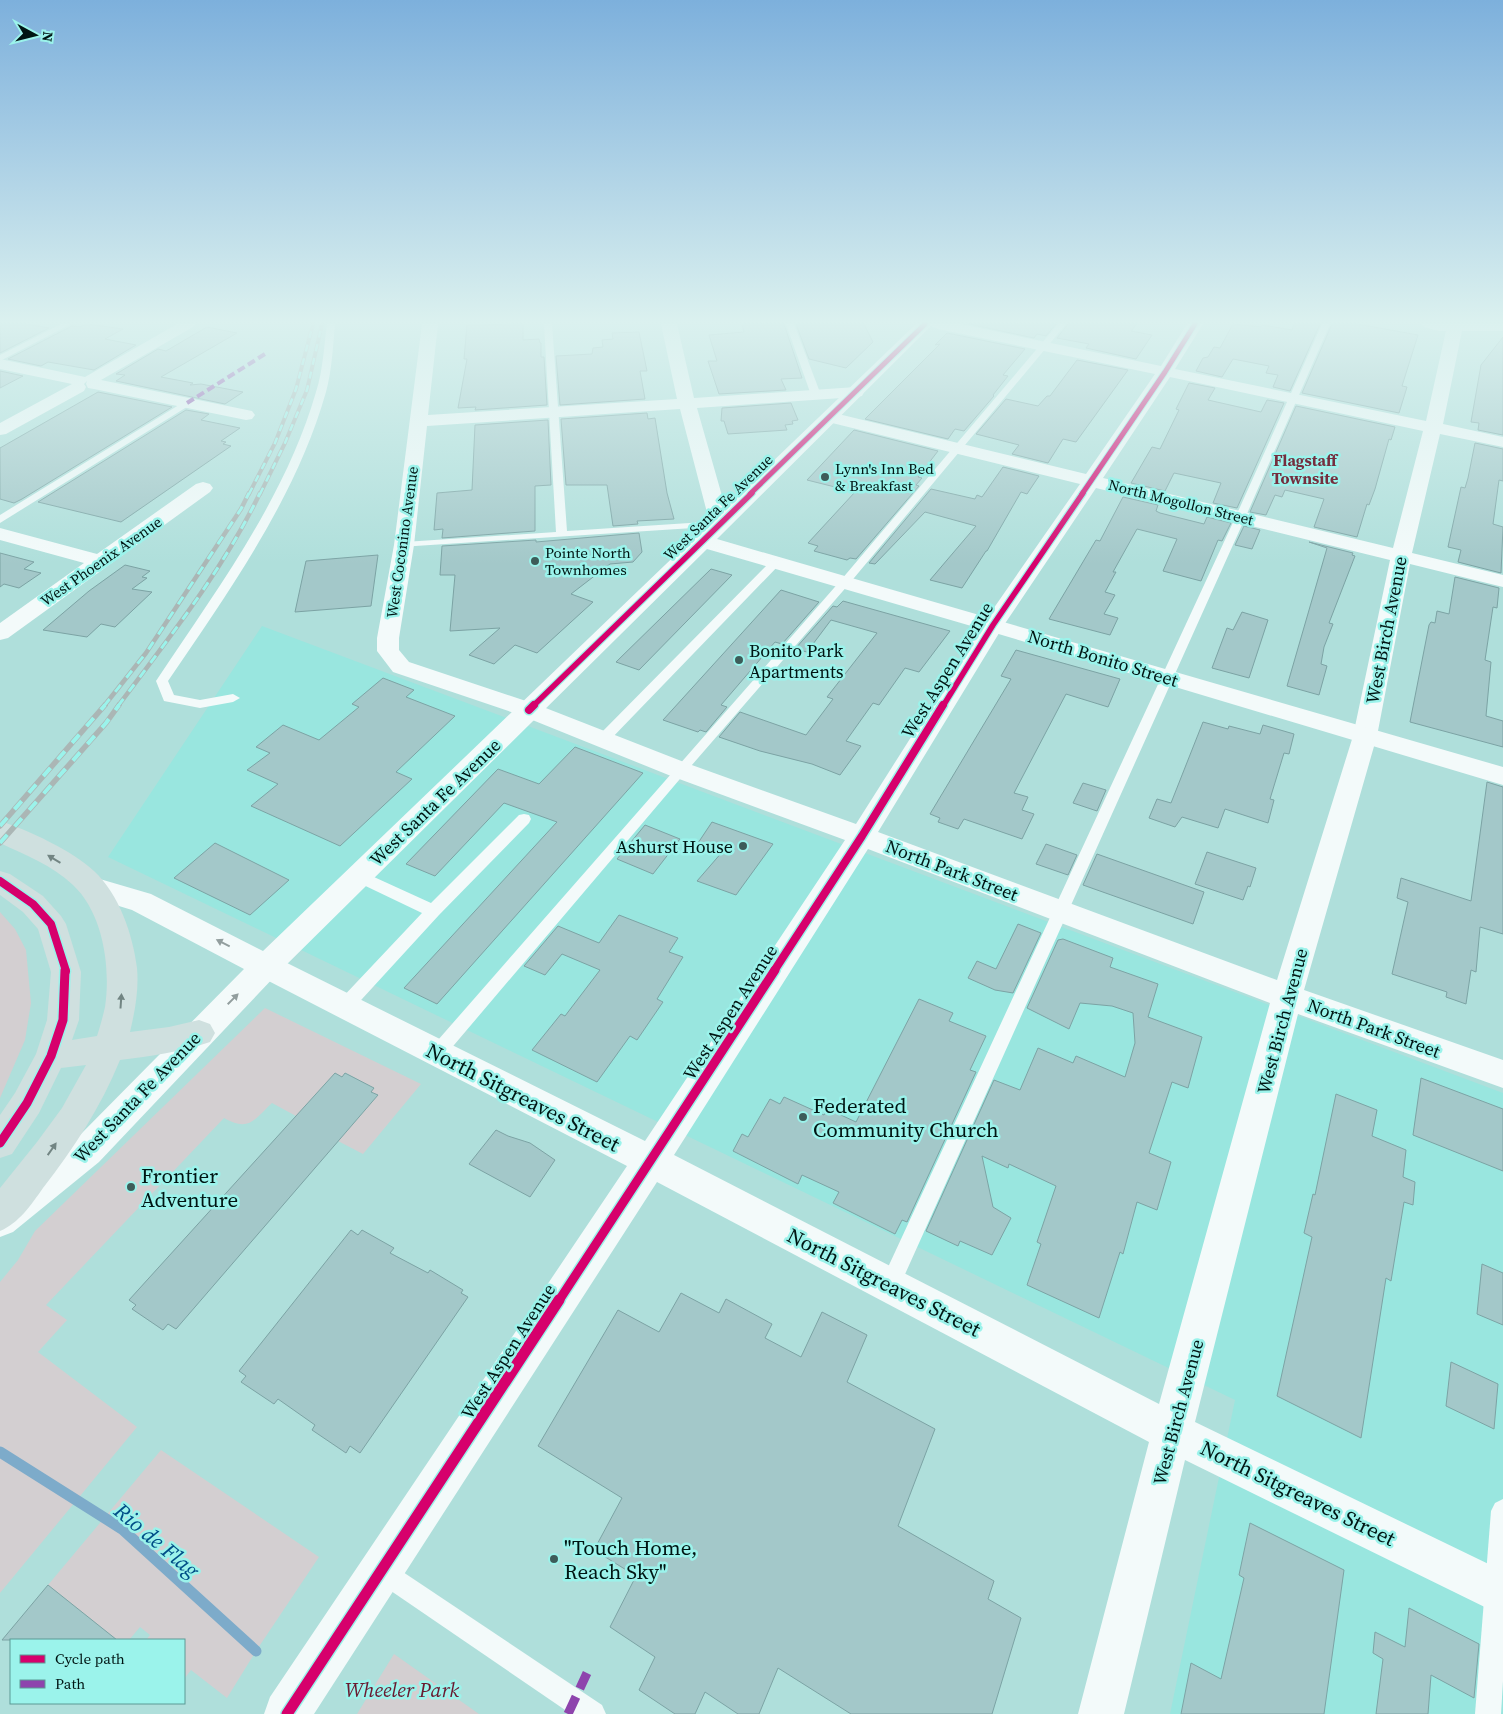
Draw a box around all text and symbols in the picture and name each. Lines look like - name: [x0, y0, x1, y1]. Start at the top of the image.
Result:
- north arrow: [10, 10, 60, 60]
- text: N: [37, 30, 58, 43]
- street label: West Santa Fe Avenue: [659, 449, 778, 565]
- district label: Flagstaff Townsite: [1272, 449, 1339, 489]
- place label: Lynn's Inn Bed & Breakfast: [835, 458, 934, 496]
- street label: West Coconino Avenue: [381, 465, 423, 619]
- marker: Lynn's Inn Bed & Breakfast: [819, 471, 831, 483]
- street label: North Mogollon Street: [1106, 474, 1256, 530]
- street label: West Phoenix Avenue: [36, 511, 166, 611]
- place label: Pointe North Townhomes: [545, 542, 631, 580]
- street label: West Birch Avenue: [1359, 554, 1413, 706]
- marker: Pointe North Townhomes: [529, 555, 541, 567]
- street label: West Aspen Avenue: [895, 597, 999, 743]
- street label: North Bonito Street: [1025, 623, 1181, 693]
- place label: Bonito Park Apartments: [749, 638, 844, 684]
- marker: Bonito Park Apartments: [733, 654, 745, 666]
- street label: West Santa Fe Avenue: [364, 733, 506, 871]
- street label: North Park Street: [882, 833, 1022, 907]
- place label: Ashurst House: [616, 834, 733, 859]
- marker: Ashurst House: [737, 840, 749, 852]
- one-way arrow: [48, 854, 61, 863]
- one-way arrow: [216, 939, 230, 947]
- street label: West Aspen Avenue: [677, 940, 783, 1084]
- street label: West Birch Avenue: [1251, 945, 1313, 1097]
- street label: North Park Street: [1304, 992, 1444, 1064]
- one-way arrow: [117, 993, 125, 1009]
- one-way arrow: [227, 993, 239, 1005]
- street label: West Santa Fe Avenue: [68, 1026, 206, 1168]
- street label: North Sitgreaves Street: [421, 1036, 625, 1158]
- place label: Federated Community Church: [813, 1091, 999, 1144]
- marker: Federated Community Church: [797, 1111, 809, 1123]
- one-way arrow: [47, 1142, 57, 1155]
- place label: Frontier Adventure: [141, 1161, 238, 1214]
- marker: Frontier Adventure: [125, 1181, 137, 1193]
- street label: North Sitgreaves Street: [782, 1221, 986, 1343]
- street label: West Aspen Avenue: [455, 1279, 561, 1423]
- street label: West Birch Avenue: [1147, 1336, 1209, 1488]
- street label: North Sitgreaves Street: [1196, 1433, 1401, 1553]
- water label: Rio de Flag: [107, 1495, 207, 1585]
- place label: "Touch Home, Reach Sky": [564, 1533, 697, 1586]
- marker: "Touch Home, Reach Sky": [548, 1553, 560, 1565]
- legend: [10, 1639, 185, 1704]
- text: Cycle path: [55, 1648, 125, 1669]
- text: Path: [55, 1673, 85, 1694]
- park label: Wheeler Park: [345, 1675, 459, 1704]

